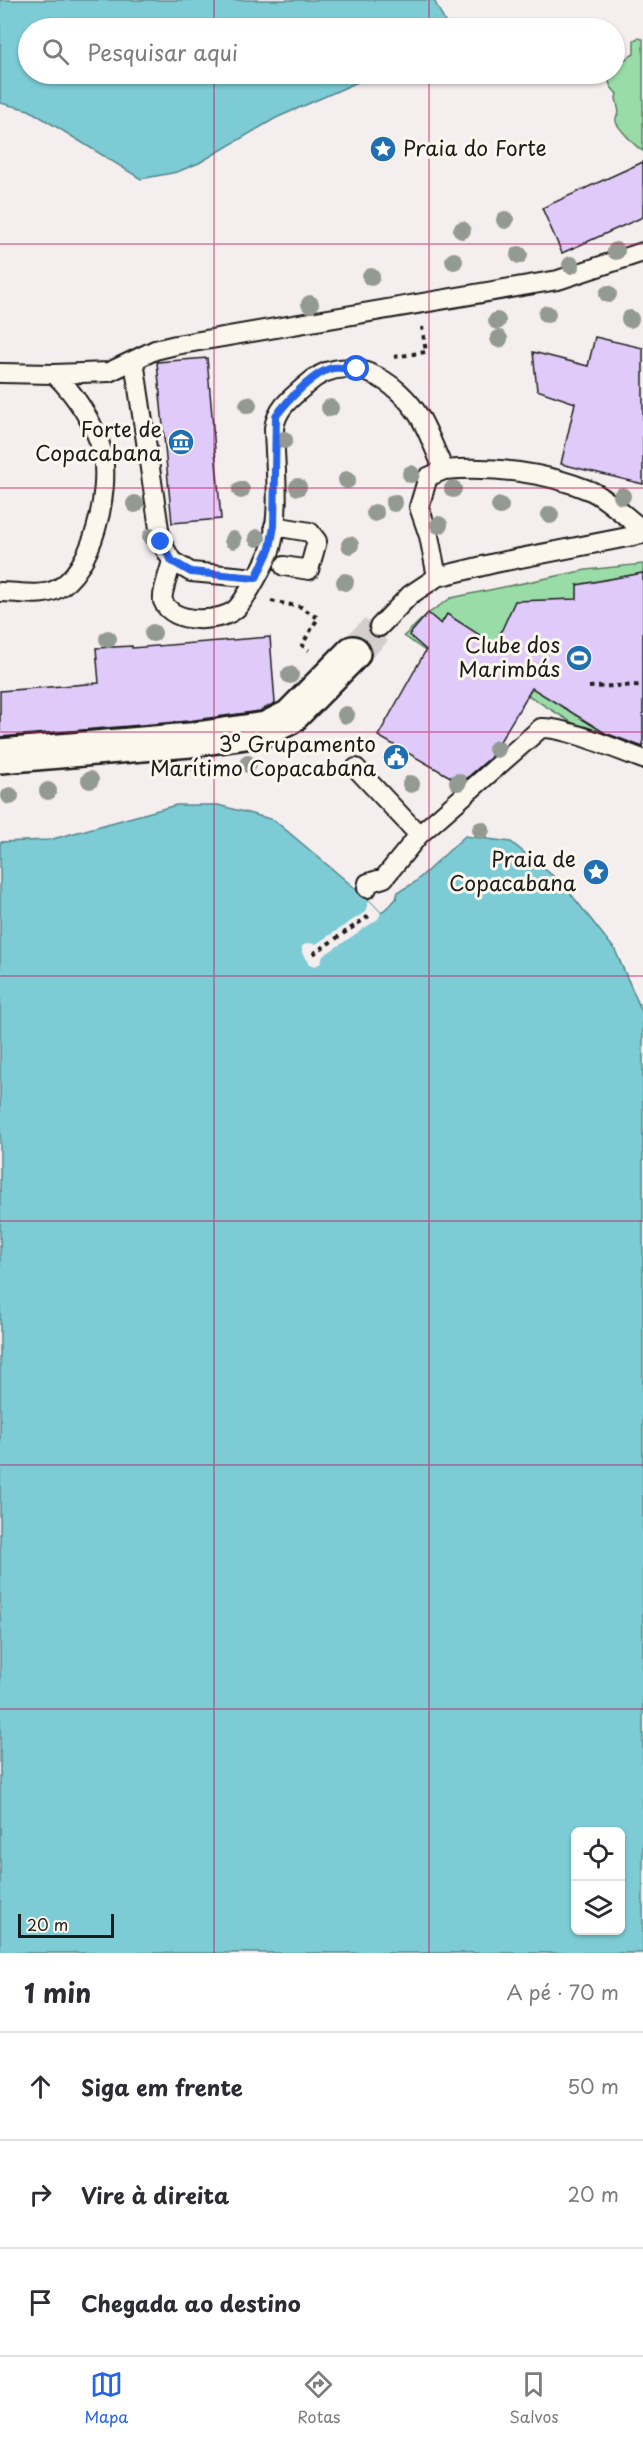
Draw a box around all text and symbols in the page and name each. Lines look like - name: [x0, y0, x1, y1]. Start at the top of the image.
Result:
- search box: [18, 18, 625, 84]
- icon: search: [39, 35, 72, 68]
- text: Pesquisar aqui: [87, 35, 238, 68]
- place label: Praia do Forte: [403, 131, 547, 163]
- place icon: Praia do Forte: [368, 134, 398, 164]
- route start: [343, 355, 369, 381]
- place label: Forte de Copacabana: [35, 412, 163, 468]
- museum icon: Forte de Copacabana: [166, 427, 196, 457]
- route end: [147, 528, 173, 554]
- place label: Clube dos Marimbás: [459, 628, 560, 684]
- sports icon: Clube dos Marimbás: [564, 643, 594, 673]
- place label: 3º Grupamento Marítimo Copacabana: [150, 727, 377, 783]
- public building icon: 3º Grupamento Marítimo Copacabana: [381, 742, 411, 772]
- place label: Praia de Copacabana: [449, 842, 577, 898]
- place icon: Praia de Copacabana: [581, 857, 611, 887]
- map controls: [571, 1827, 625, 1935]
- button: locate: [571, 1827, 625, 1881]
- button: layers: [571, 1881, 625, 1935]
- scale bar: [18, 1911, 114, 1938]
- text: 20 m: [27, 1912, 68, 1936]
- text: 1 min: [24, 1973, 91, 2012]
- text: A pé · 70 m: [506, 1977, 619, 2007]
- icon: ahead: [24, 2070, 57, 2103]
- text: Siga em frente: [81, 2070, 243, 2103]
- text: 50 m: [567, 2071, 619, 2101]
- icon: right: [24, 2178, 57, 2211]
- text: Vire à direita: [81, 2178, 229, 2211]
- text: 20 m: [567, 2179, 619, 2209]
- icon: arrive: [24, 2286, 57, 2319]
- text: Chegada ao destino: [81, 2286, 301, 2319]
- tab: Mapa: [84, 2368, 128, 2428]
- tab: Rotas: [297, 2368, 341, 2428]
- tab: Salvos: [509, 2368, 559, 2428]

